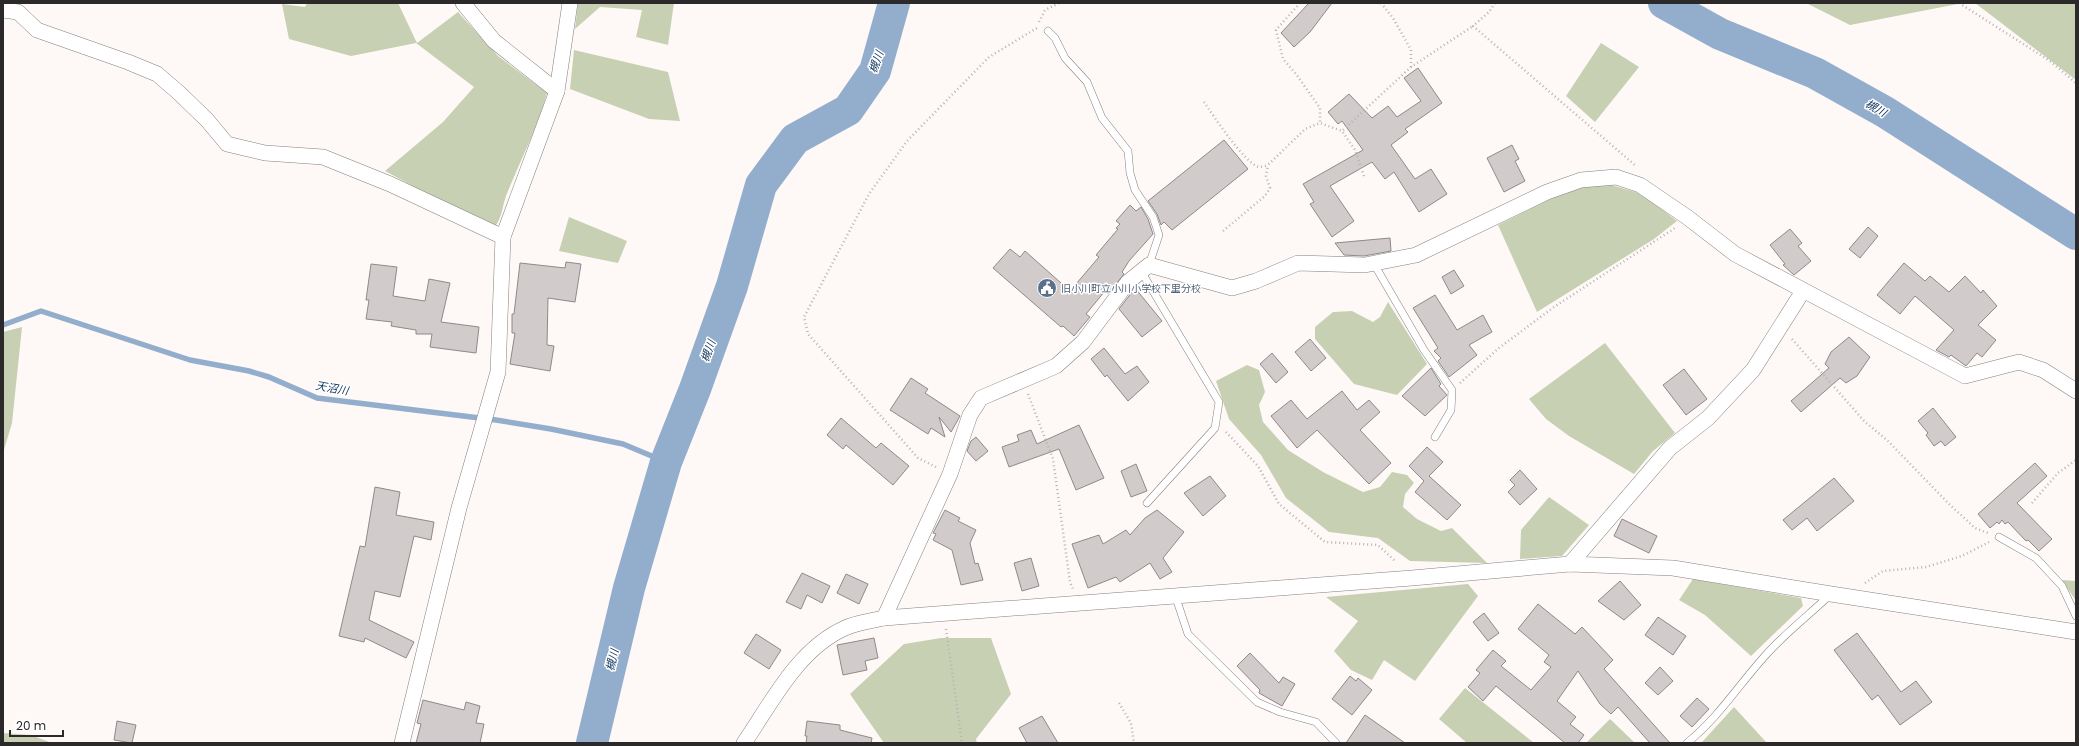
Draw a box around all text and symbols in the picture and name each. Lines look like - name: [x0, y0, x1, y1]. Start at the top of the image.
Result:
- water label: 槻川: [865, 48, 888, 75]
- water label: 槻川: [1862, 96, 1890, 121]
- public building icon: 旧小川町立小川小学校下里分校: [1036, 277, 1058, 299]
- place label: 旧小川町立小川小学校下里分校: [1061, 281, 1201, 296]
- water label: 槻川: [697, 337, 720, 364]
- water label: 天沼川: [314, 377, 351, 399]
- water label: 槻川: [602, 647, 622, 673]
- scale bar: [10, 712, 63, 738]
- text: 20 m: [16, 717, 46, 734]

